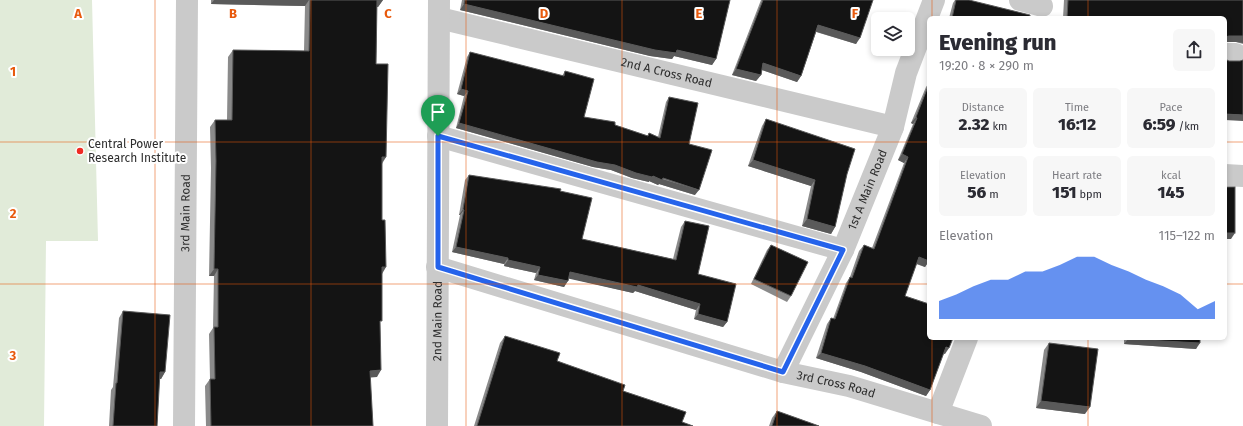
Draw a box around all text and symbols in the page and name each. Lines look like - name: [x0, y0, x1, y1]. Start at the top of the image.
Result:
- text: A: [73, 6, 82, 21]
- text: B: [229, 6, 237, 21]
- text: C: [384, 6, 392, 21]
- text: D: [540, 6, 549, 21]
- text: E: [696, 6, 703, 21]
- text: F: [852, 6, 859, 21]
- map controls: [871, 12, 915, 56]
- button: layers: [871, 12, 915, 56]
- text: Evening run: [939, 29, 1056, 56]
- button: share: [1173, 29, 1215, 71]
- street label: 2nd A Cross Road: [620, 55, 714, 90]
- text: 19:20 · 8 × 290 m: [939, 58, 1034, 73]
- text: 1: [10, 64, 16, 79]
- pin: [421, 95, 455, 136]
- icon: arrive: [427, 101, 449, 123]
- text: Distance: [962, 101, 1004, 114]
- text: Time: [1065, 101, 1089, 114]
- text: Pace: [1160, 101, 1182, 114]
- text: 2.32: [959, 114, 989, 135]
- text: 16:12: [1058, 114, 1096, 135]
- text: 6:59: [1143, 114, 1176, 135]
- text: km: [989, 120, 1007, 133]
- text: /km: [1176, 120, 1199, 133]
- place label: Central Power Research Institute: [88, 137, 186, 165]
- marker: Central Power Research Institute: [75, 146, 85, 156]
- street label: 1st A Main Road: [845, 147, 890, 232]
- text: Elevation: [960, 169, 1006, 182]
- text: Heart rate: [1052, 169, 1102, 182]
- text: kcal: [1161, 169, 1181, 182]
- street label: 3rd Main Road: [178, 174, 193, 252]
- text: 56: [967, 182, 986, 203]
- text: 151: [1052, 182, 1076, 203]
- text: 145: [1158, 182, 1184, 203]
- text: m: [986, 188, 999, 201]
- text: bpm: [1076, 188, 1102, 201]
- text: 2: [10, 206, 17, 221]
- text: Elevation: [939, 228, 993, 243]
- text: 115–122 m: [1158, 228, 1215, 243]
- street label: 2nd Main Road: [430, 281, 445, 361]
- text: 3: [9, 348, 17, 363]
- street label: 3rd Cross Road: [795, 368, 877, 401]

